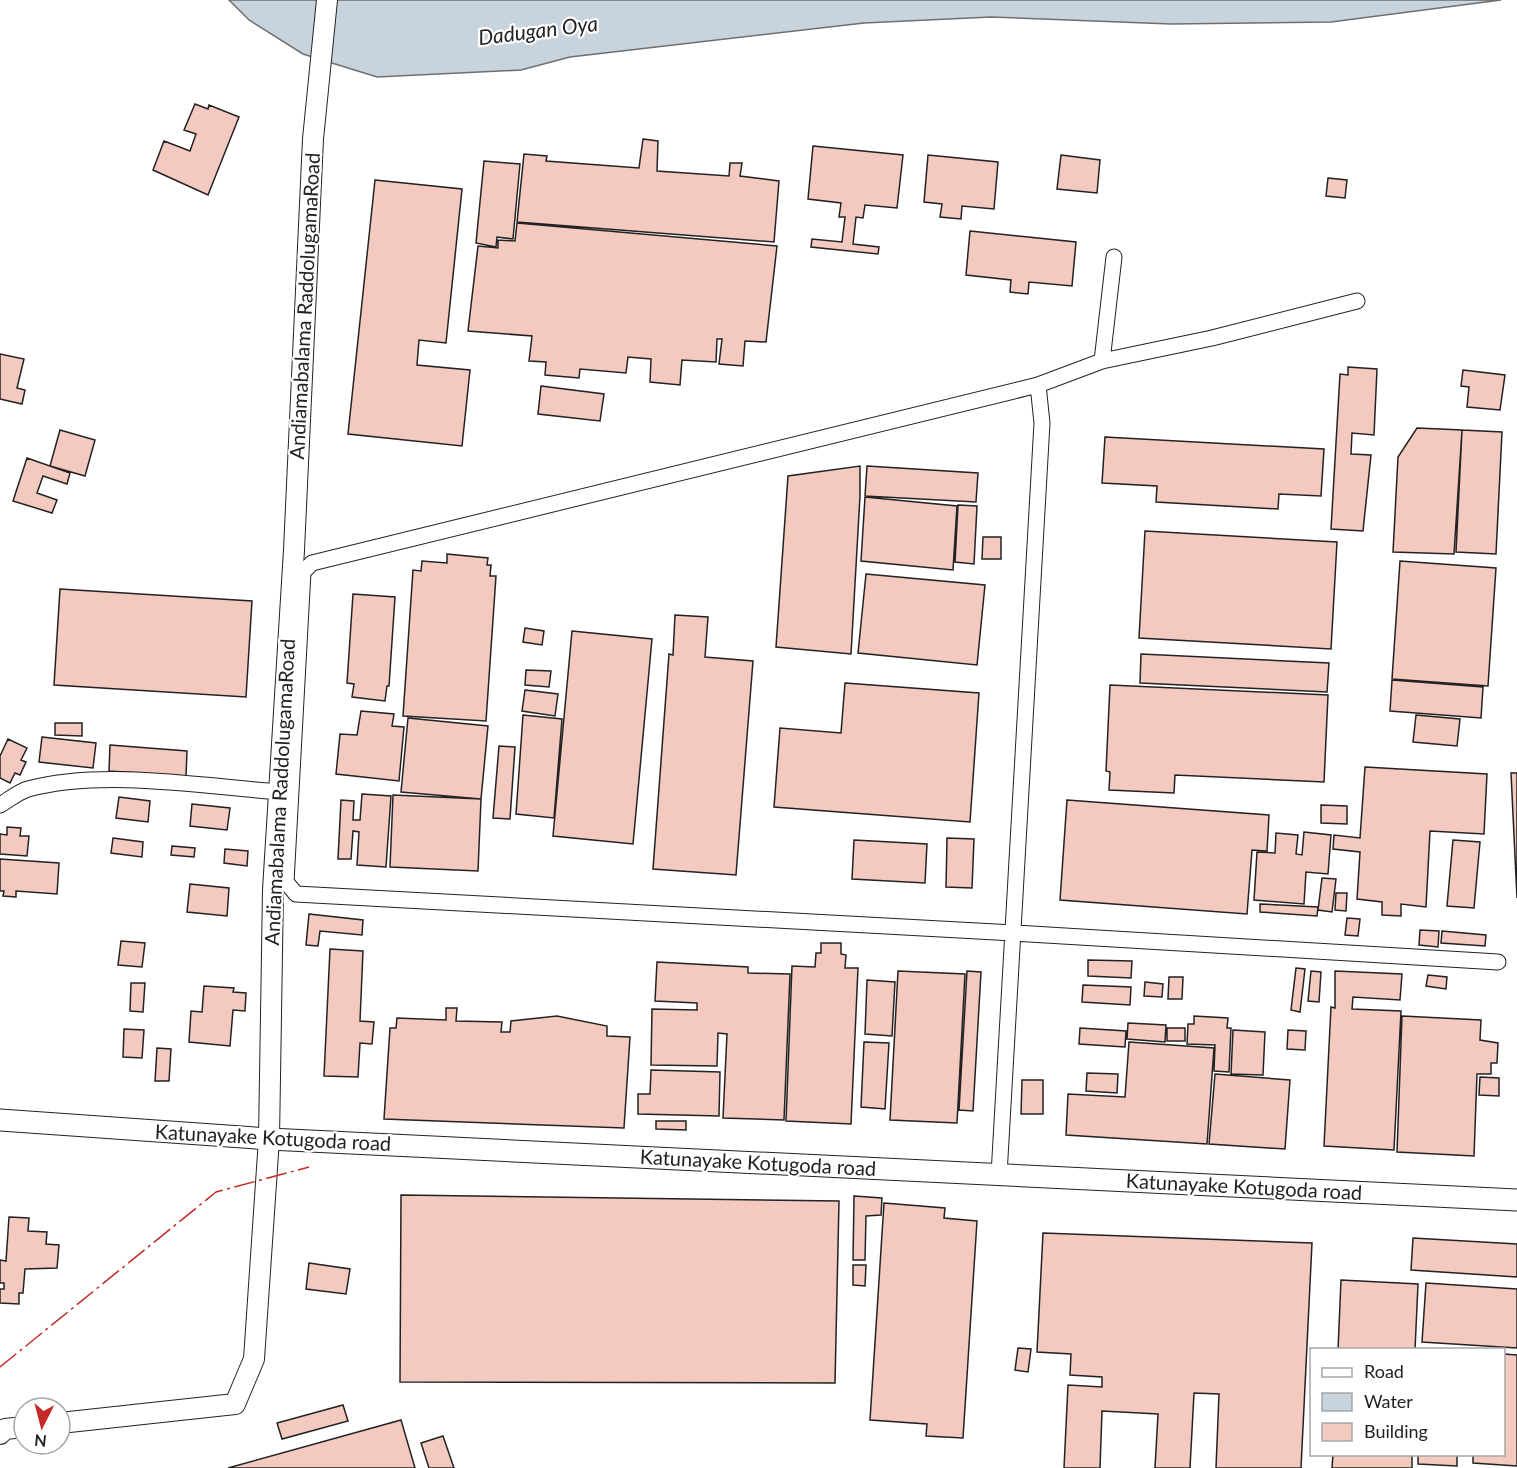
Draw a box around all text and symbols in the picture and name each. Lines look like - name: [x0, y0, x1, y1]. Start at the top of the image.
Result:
- water label: Dadugan Oya: [477, 10, 599, 49]
- street label: Andiamabalama RaddolugamaRoad: [284, 152, 324, 460]
- street label: Andiamabalama RaddolugamaRoad: [259, 638, 299, 946]
- street label: Katunayake Kotugoda road: [154, 1119, 392, 1155]
- street label: Katunayake Kotugoda road: [639, 1144, 877, 1180]
- street label: Katunayake Kotugoda road: [1125, 1168, 1363, 1204]
- legend: [1310, 1348, 1505, 1456]
- text: Road: [1364, 1360, 1404, 1382]
- text: Water: [1364, 1390, 1413, 1412]
- north arrow: [12, 1396, 72, 1456]
- text: Building: [1364, 1420, 1428, 1442]
- text: N: [33, 1431, 48, 1452]

